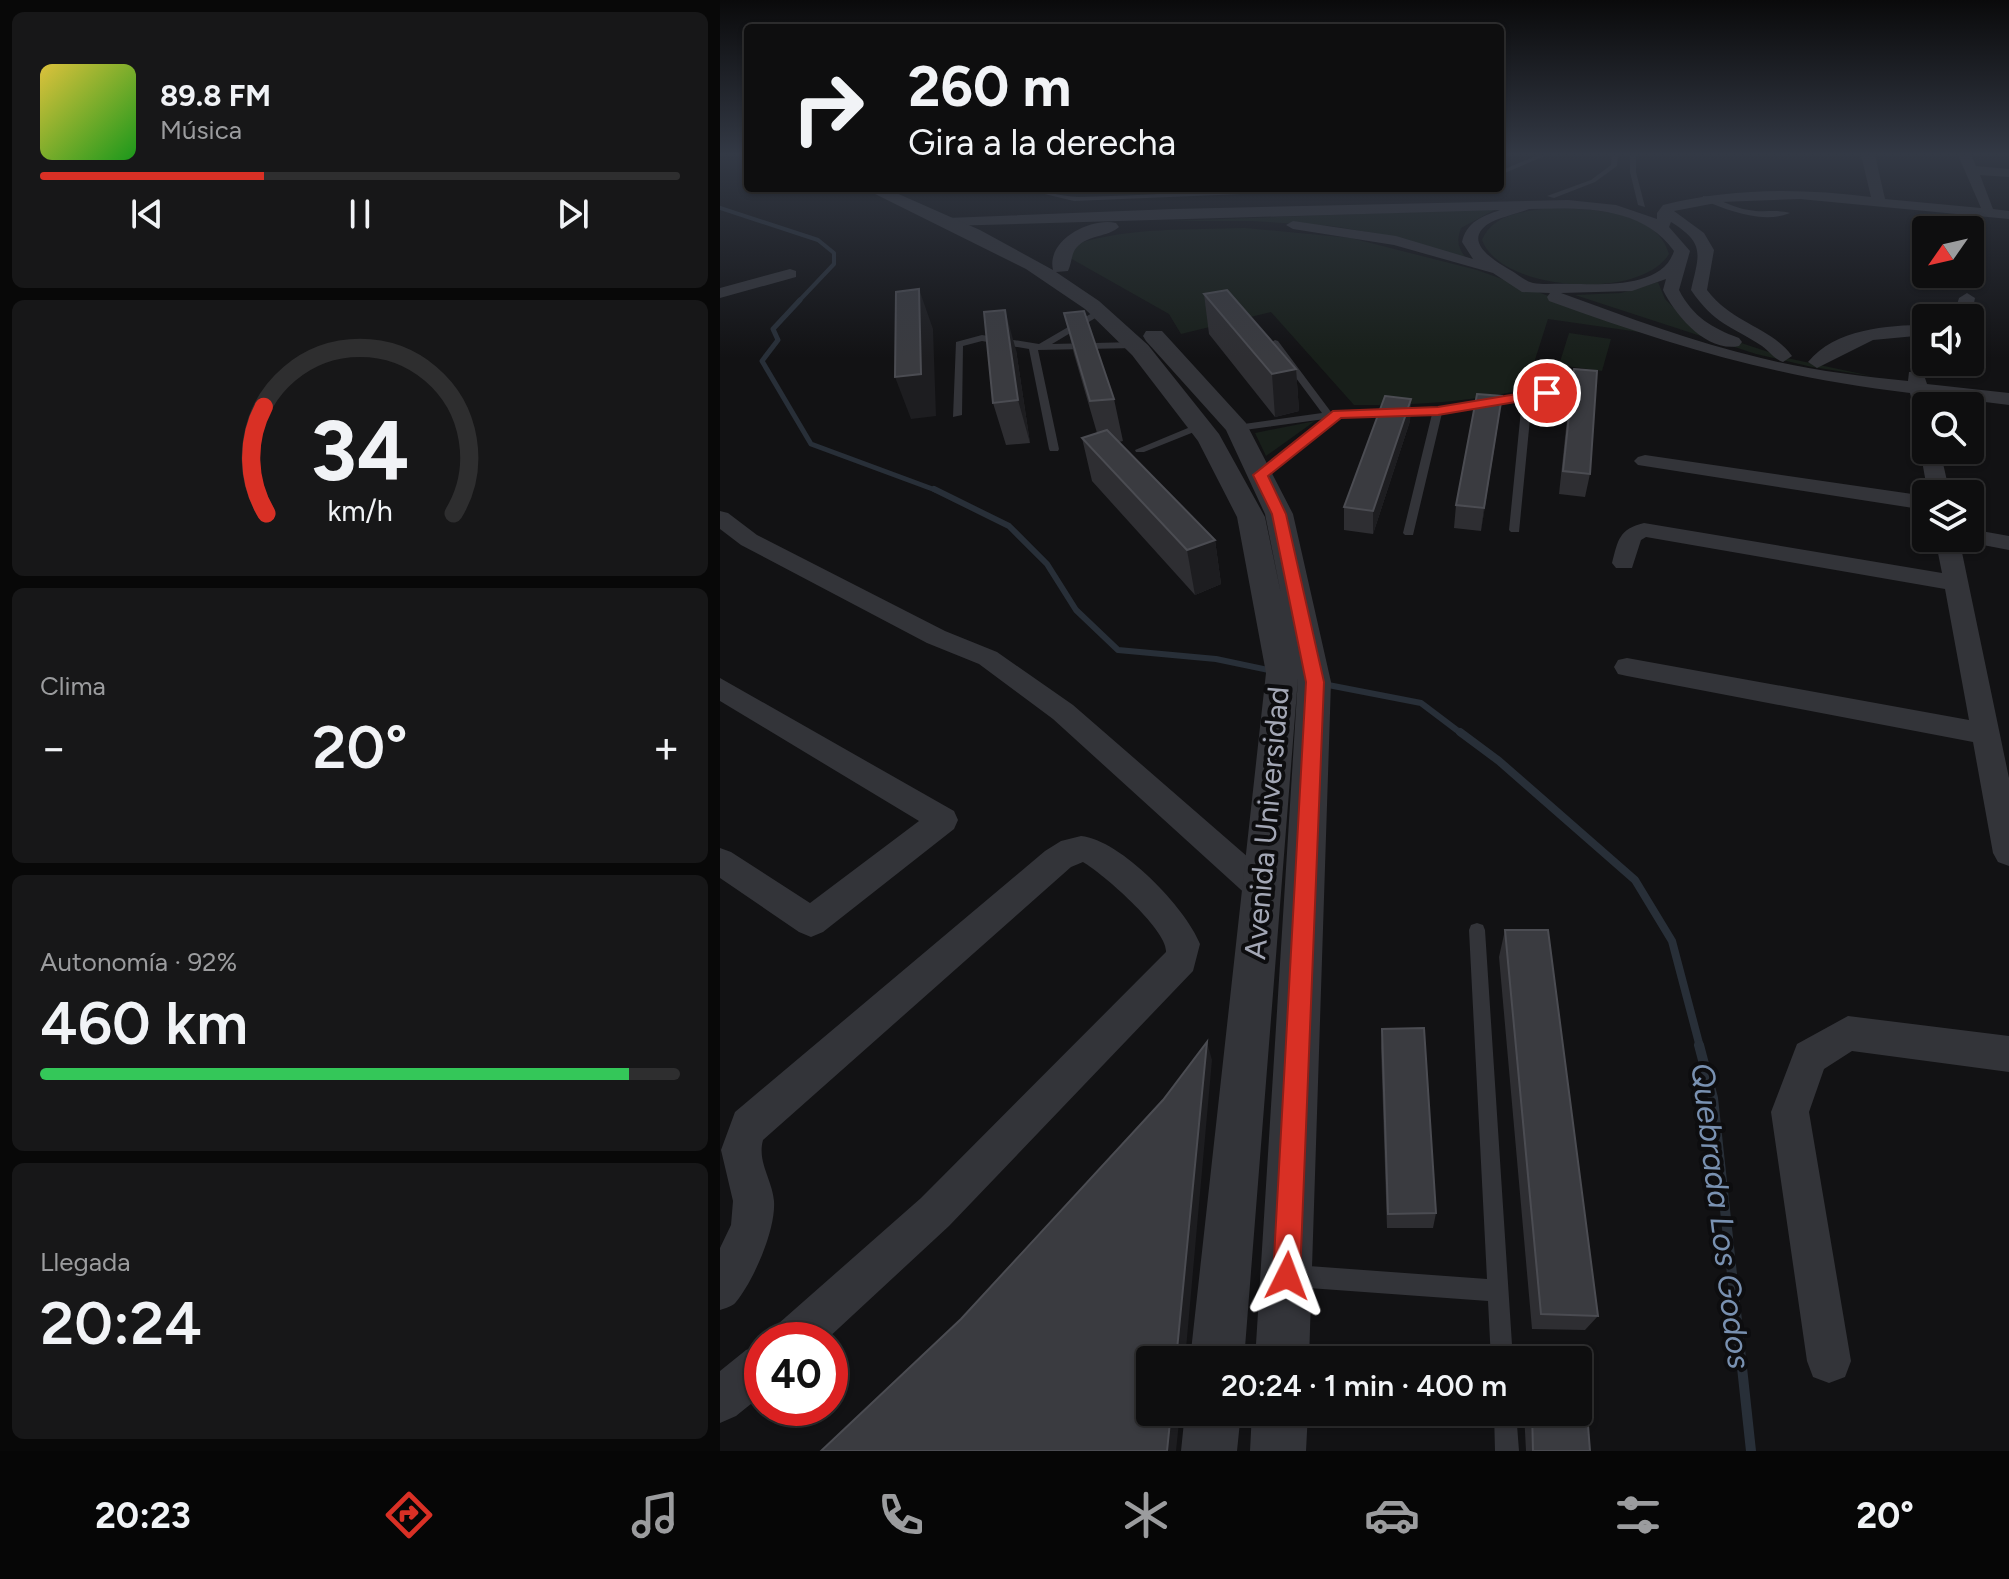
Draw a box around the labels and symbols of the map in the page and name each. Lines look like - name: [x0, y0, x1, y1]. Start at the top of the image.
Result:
- north arrow: [1912, 216, 1984, 288]
- pin: [1513, 359, 1581, 427]
- street label: Avenida Universidad: [1236, 685, 1297, 961]
- water label: Quebrada Los Godos: [1683, 1061, 1759, 1371]
- position arrow: [1245, 1234, 1329, 1318]
- speed limit sign: 40: [744, 1322, 848, 1426]

